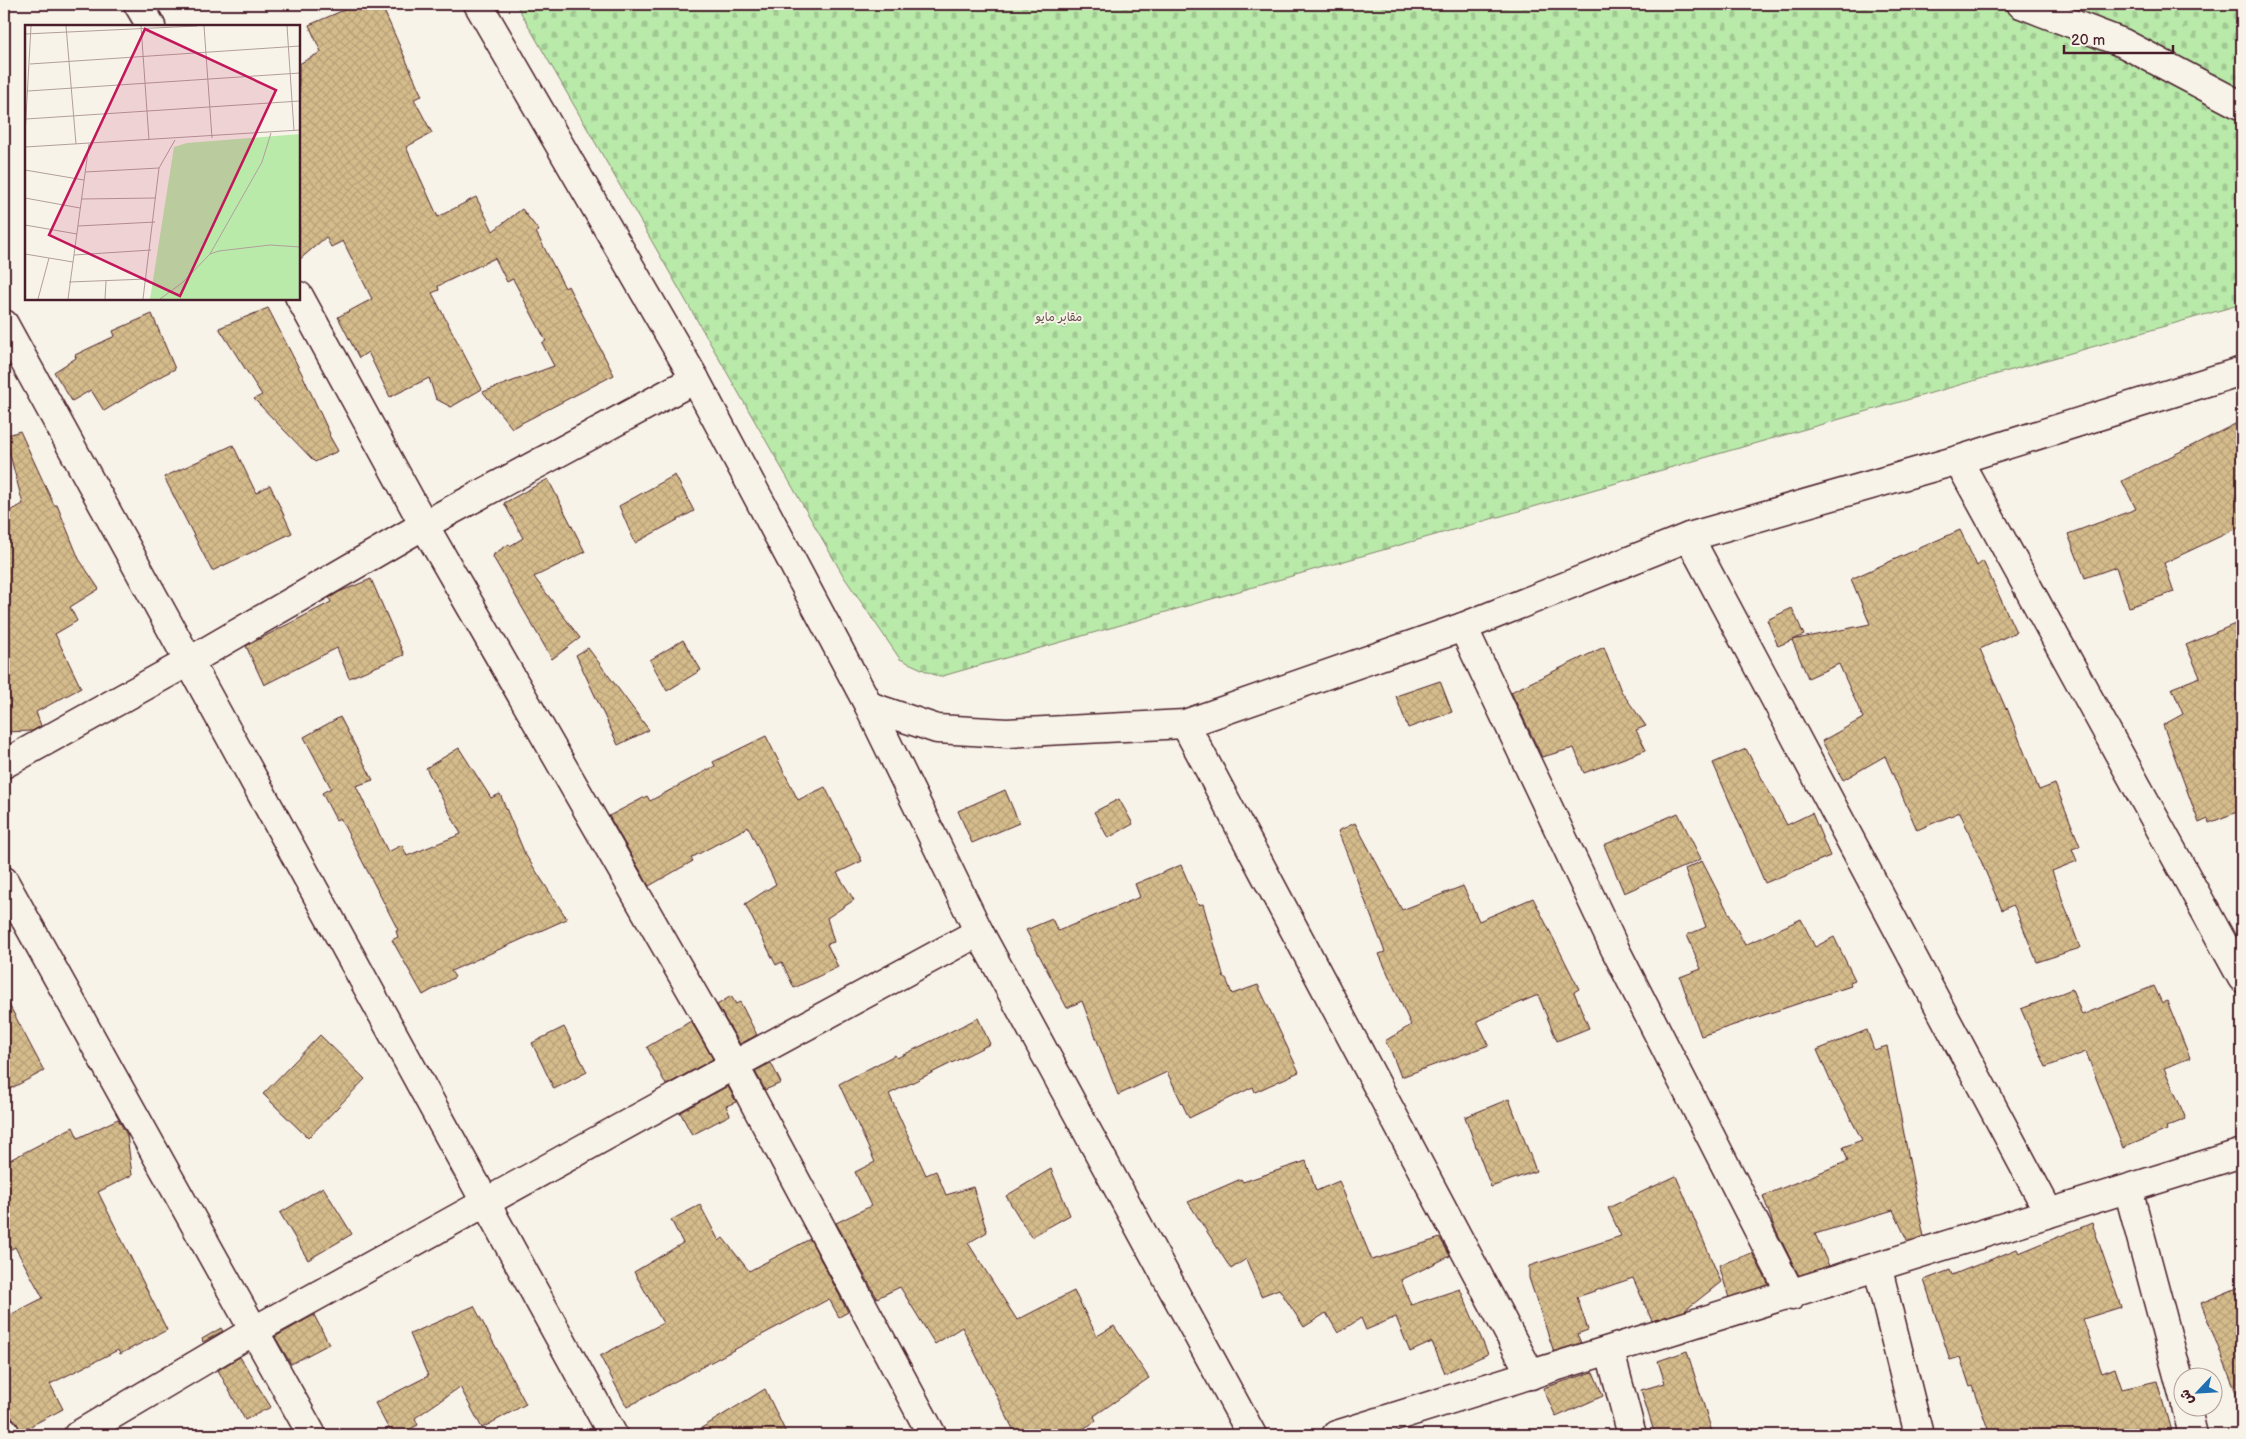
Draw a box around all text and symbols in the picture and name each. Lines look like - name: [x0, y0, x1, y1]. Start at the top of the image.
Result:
- scale bar: [2064, 22, 2172, 54]
- inset map: [25, 25, 300, 300]
- text: 20 m: [2071, 31, 2105, 50]
- park label: مقابر مايو: [1035, 310, 1082, 325]
- north arrow: [2174, 1366, 2224, 1416]
- text: ش: [2176, 1387, 2198, 1408]

